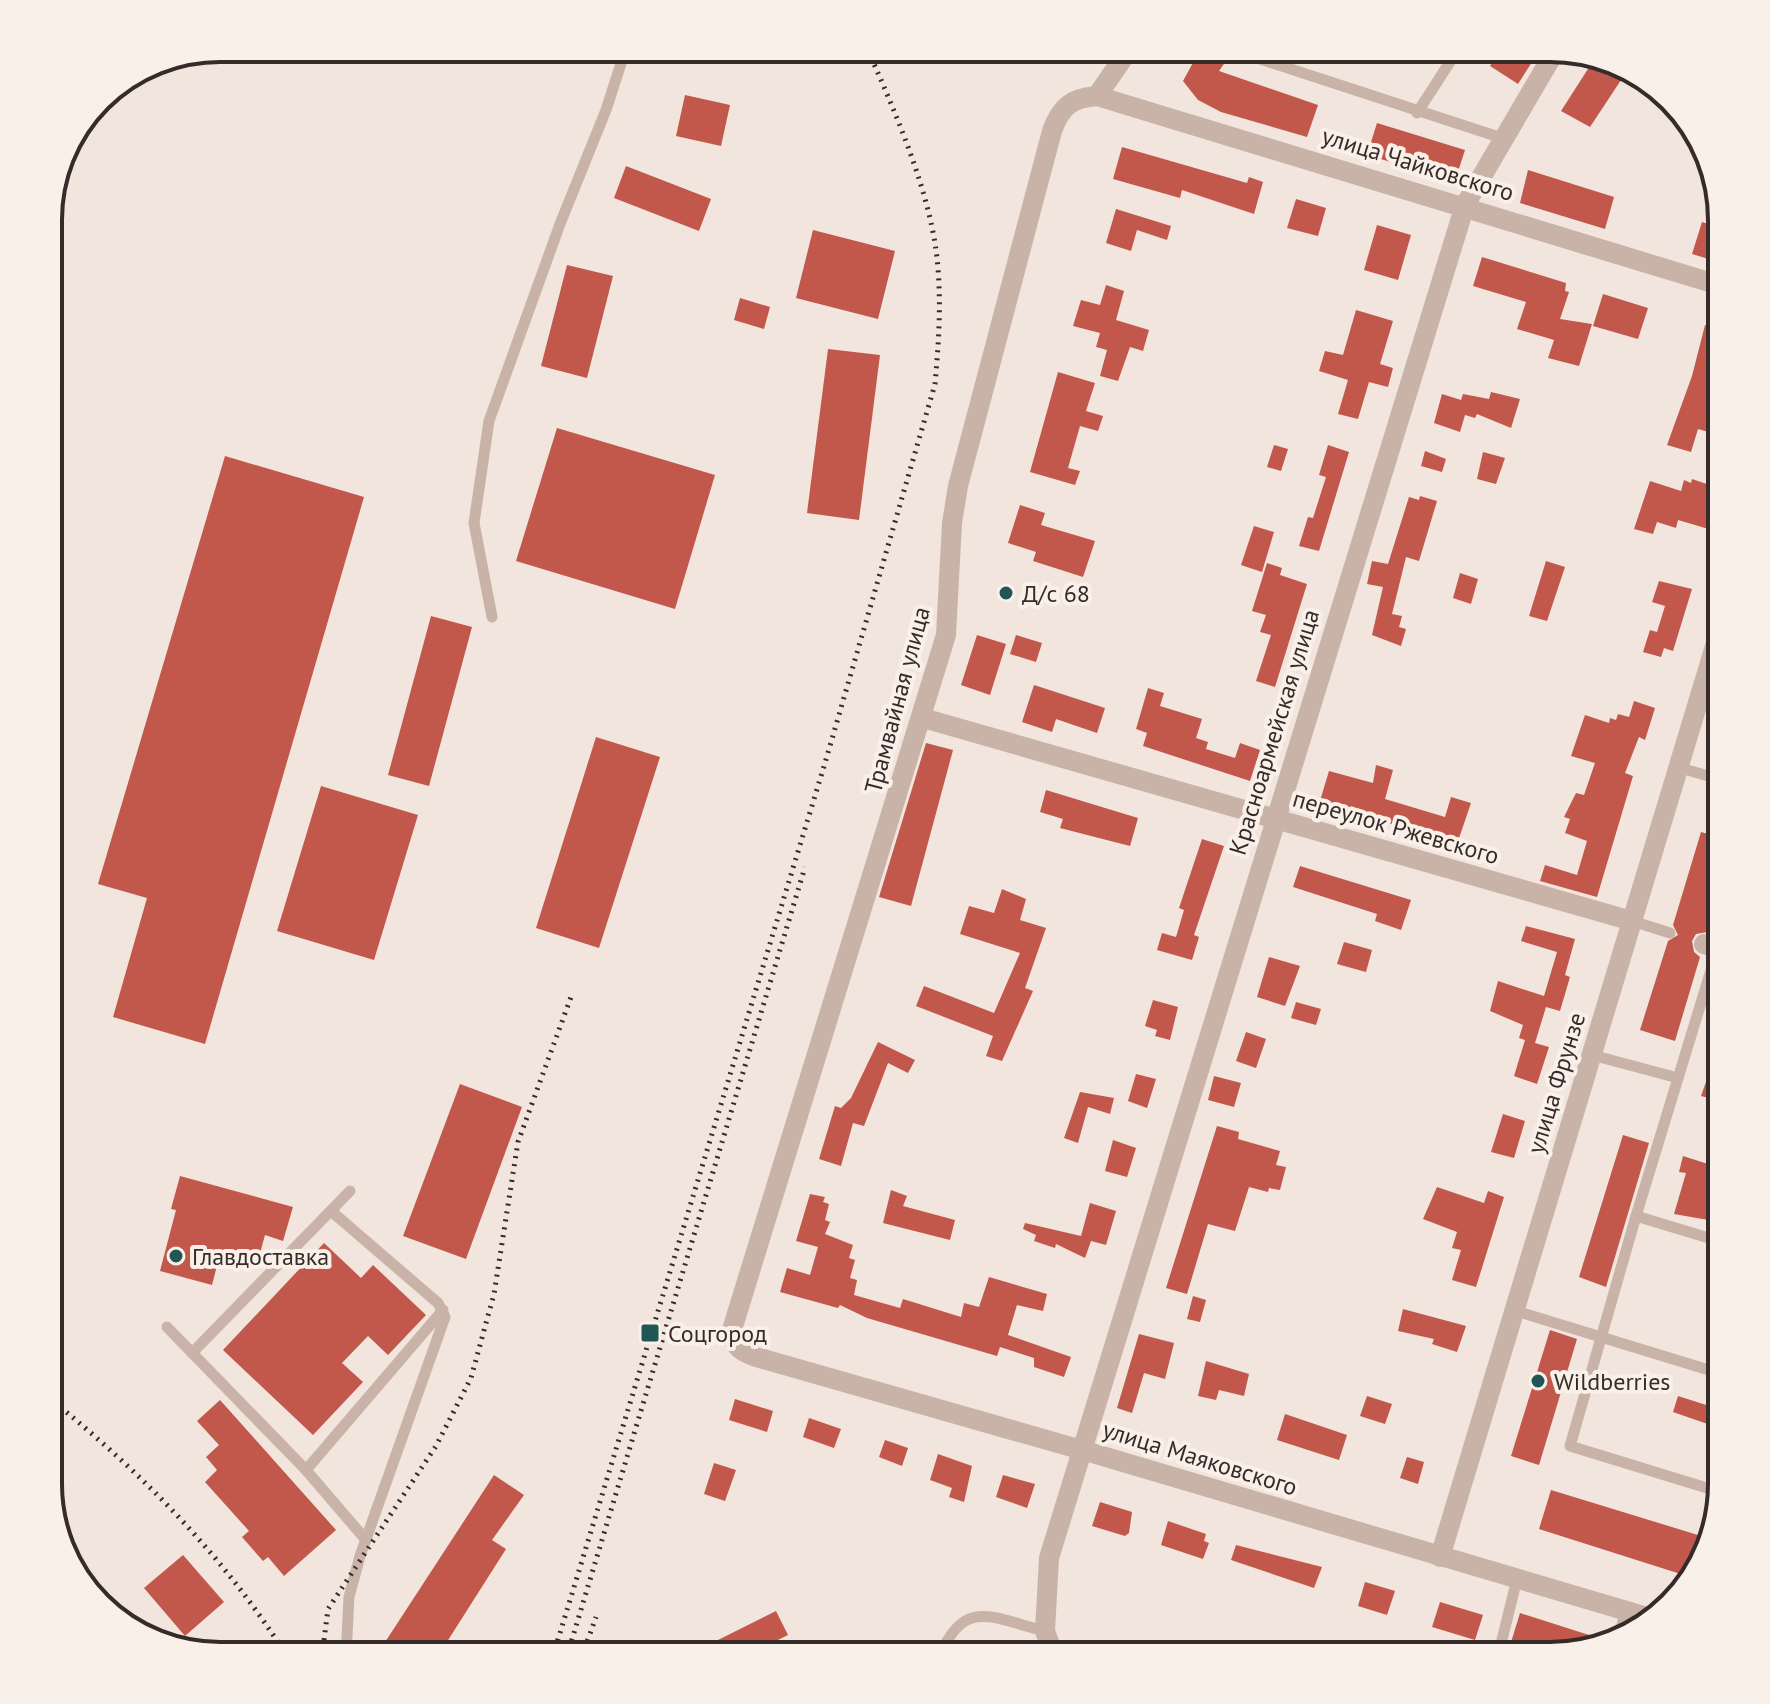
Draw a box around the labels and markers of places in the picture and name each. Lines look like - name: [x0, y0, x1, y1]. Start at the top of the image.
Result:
- place label: Д/с 68: [1022, 578, 1090, 609]
- marker: Д/с 68: [997, 584, 1015, 602]
- place label: Главдоставка: [192, 1241, 329, 1272]
- marker: Главдоставка: [167, 1247, 185, 1265]
- place label: Соцгород: [668, 1318, 767, 1349]
- marker: Соцгород: [639, 1322, 661, 1344]
- place label: Wildberries: [1554, 1366, 1670, 1397]
- marker: Wildberries: [1529, 1372, 1547, 1390]

